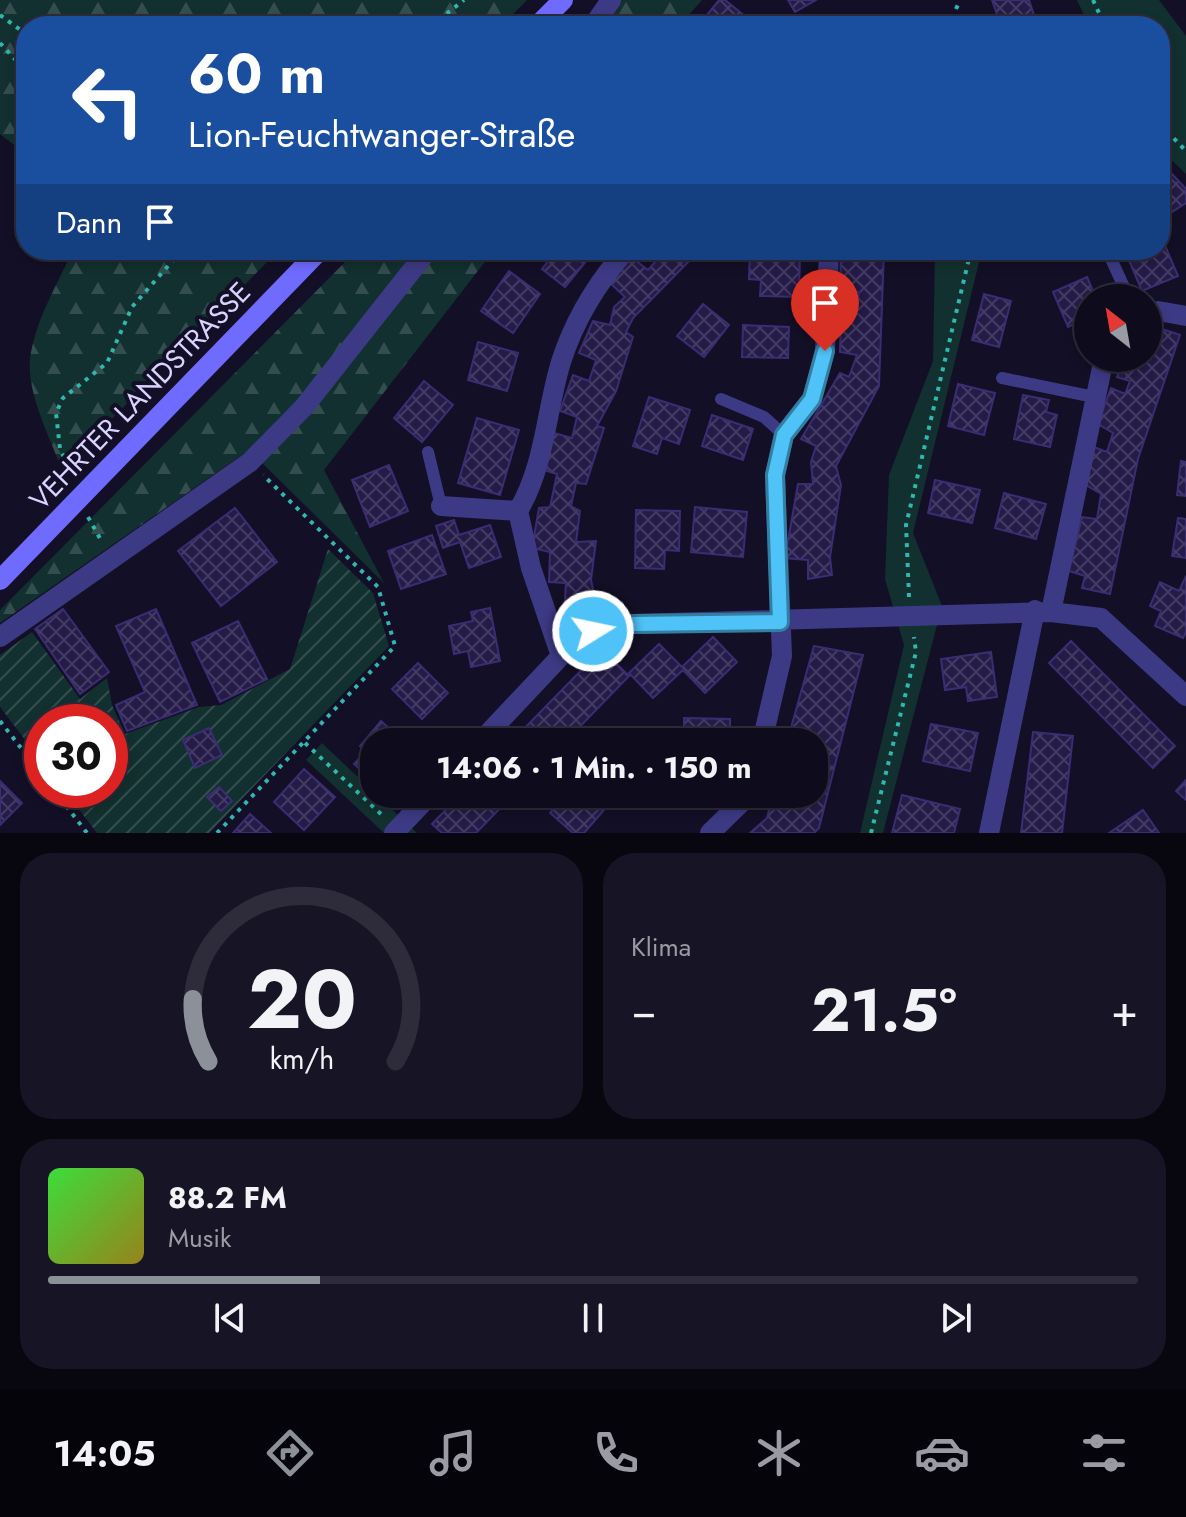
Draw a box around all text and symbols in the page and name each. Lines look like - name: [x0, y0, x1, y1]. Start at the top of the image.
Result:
- text: 60 m: [188, 33, 325, 114]
- icon: left: [56, 48, 160, 152]
- text: Lion-Feuchtwanger-Straße: [188, 108, 575, 160]
- icon: arrive: [138, 200, 182, 244]
- text: Dann: [56, 201, 122, 244]
- pin: [791, 269, 859, 351]
- street label: VEHRTER LANDSTRASSE: [20, 273, 260, 519]
- icon: arrive: [803, 281, 847, 325]
- north arrow: [1074, 284, 1162, 372]
- map controls: [1074, 284, 1162, 372]
- position arrow: [551, 589, 635, 673]
- speed limit sign: 30: [24, 704, 128, 808]
- text: 14:06 · 1 Min. · 150 m: [436, 746, 752, 789]
- text: Klima: [631, 928, 691, 966]
- text: 20: [247, 939, 356, 1059]
- text: 21.5°: [811, 967, 957, 1054]
- text: −: [631, 979, 657, 1043]
- text: +: [1111, 979, 1138, 1043]
- text: km/h: [269, 1038, 334, 1080]
- text: 88.2 FM: [168, 1176, 287, 1219]
- text: Musik: [168, 1219, 231, 1257]
- icon: previous: [208, 1296, 252, 1340]
- icon: pause: [571, 1296, 615, 1340]
- icon: next: [934, 1296, 978, 1340]
- icon: directions: [262, 1425, 318, 1481]
- icon: music: [425, 1425, 481, 1481]
- icon: phone: [588, 1425, 644, 1481]
- icon: climate: [751, 1425, 807, 1481]
- icon: car: [914, 1425, 970, 1481]
- icon: filters: [1076, 1425, 1132, 1481]
- text: 14:05: [53, 1427, 156, 1479]

